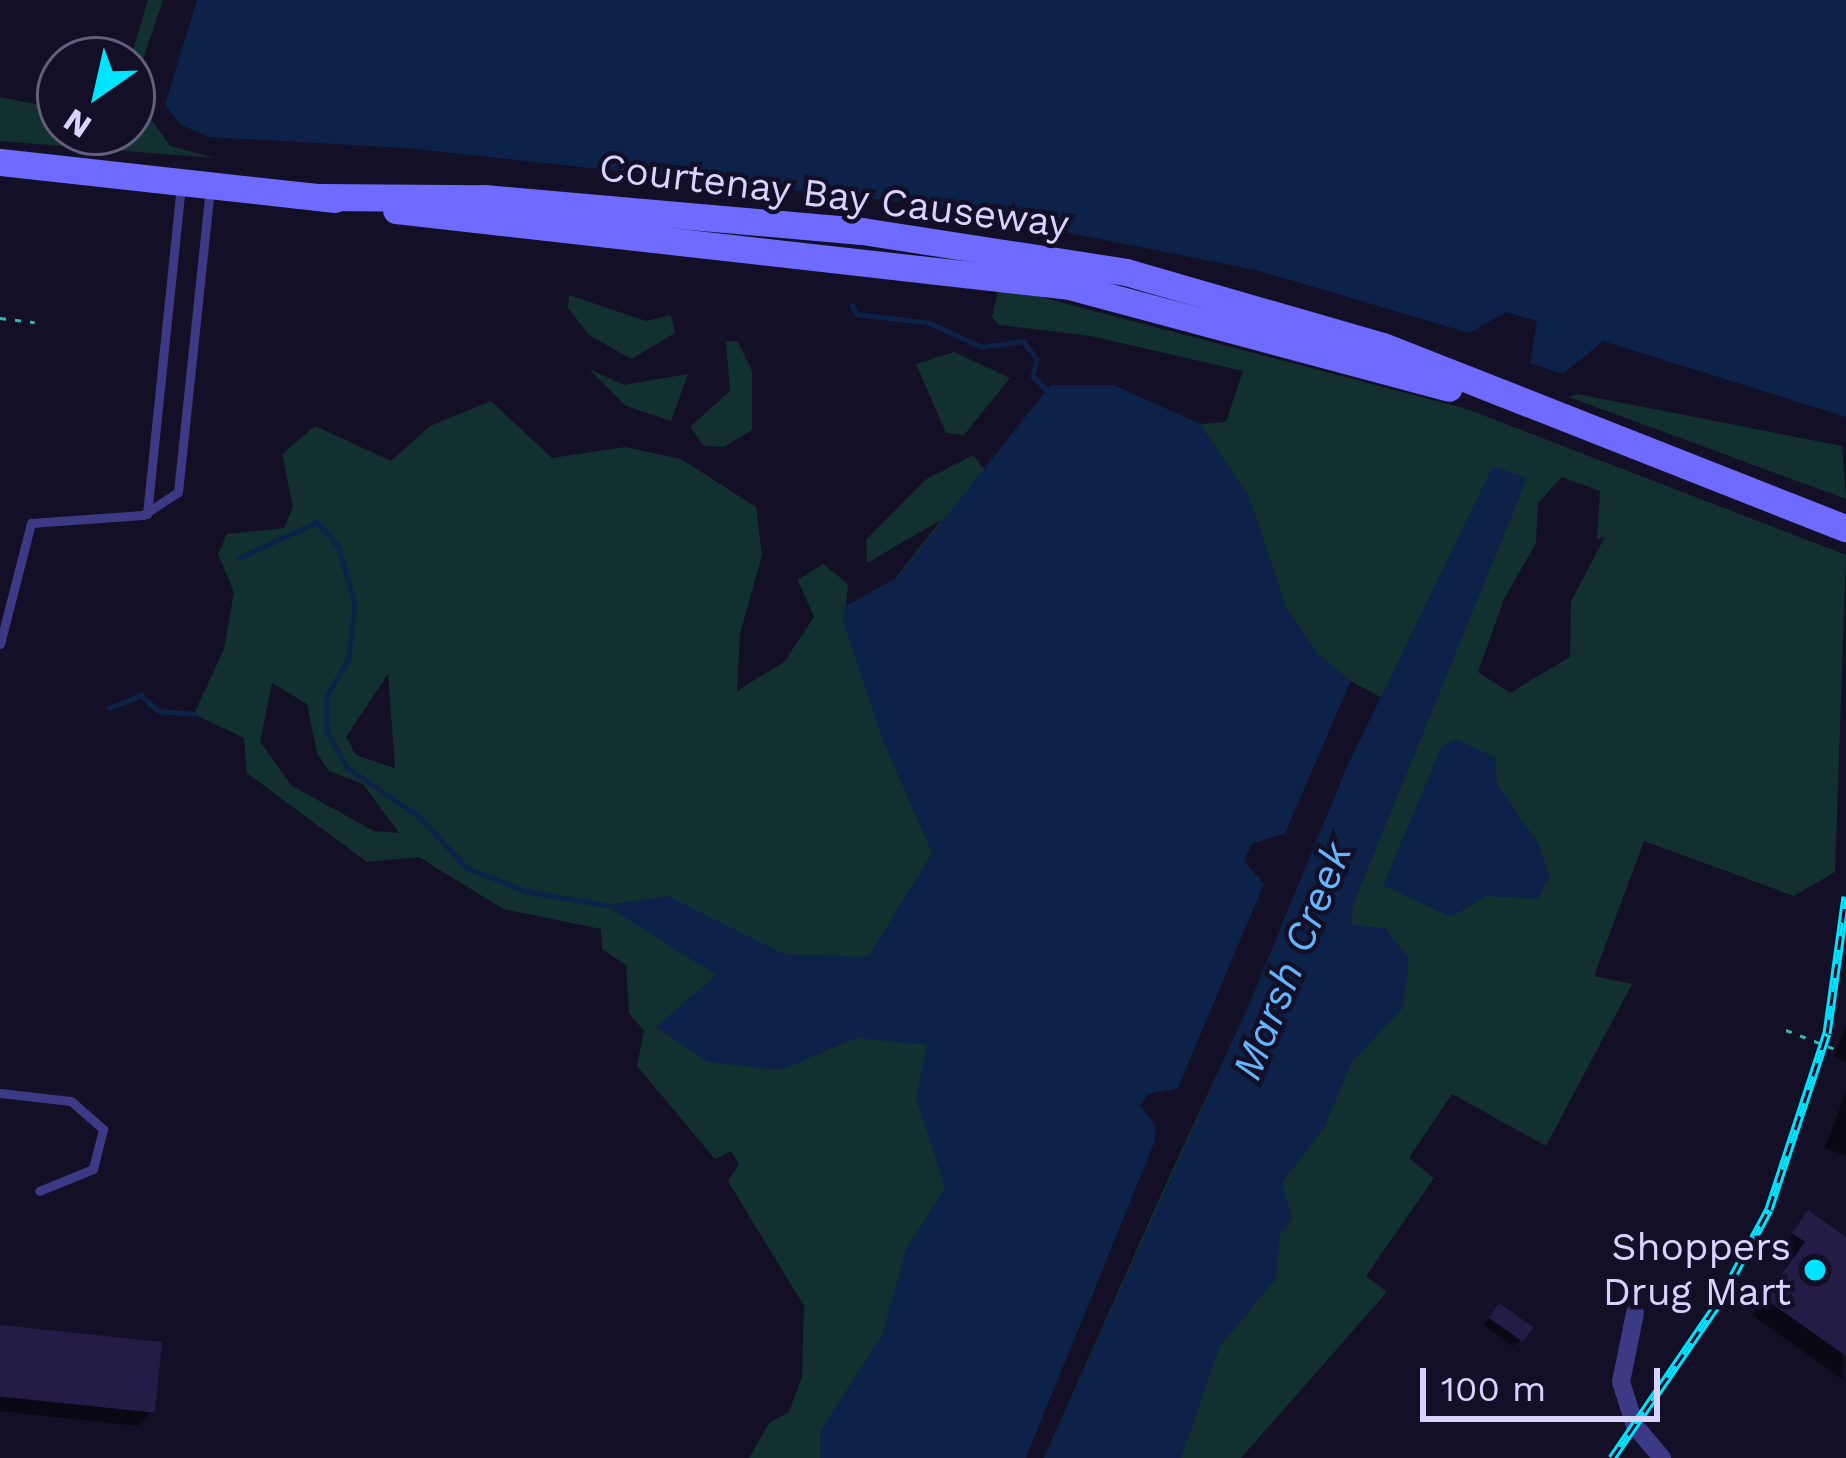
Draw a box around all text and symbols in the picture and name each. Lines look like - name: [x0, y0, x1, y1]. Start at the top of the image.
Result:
- north arrow: [36, 36, 156, 156]
- text: N: [56, 101, 98, 147]
- street label: Courtenay Bay Causeway: [595, 144, 1073, 248]
- water label: Marsh Creek: [1222, 835, 1362, 1087]
- place label: Shoppers Drug Mart: [1603, 1225, 1791, 1316]
- marker: Shoppers Drug Mart: [1802, 1257, 1828, 1283]
- scale bar: [1426, 1344, 1666, 1418]
- text: 100 m: [1441, 1368, 1546, 1410]

